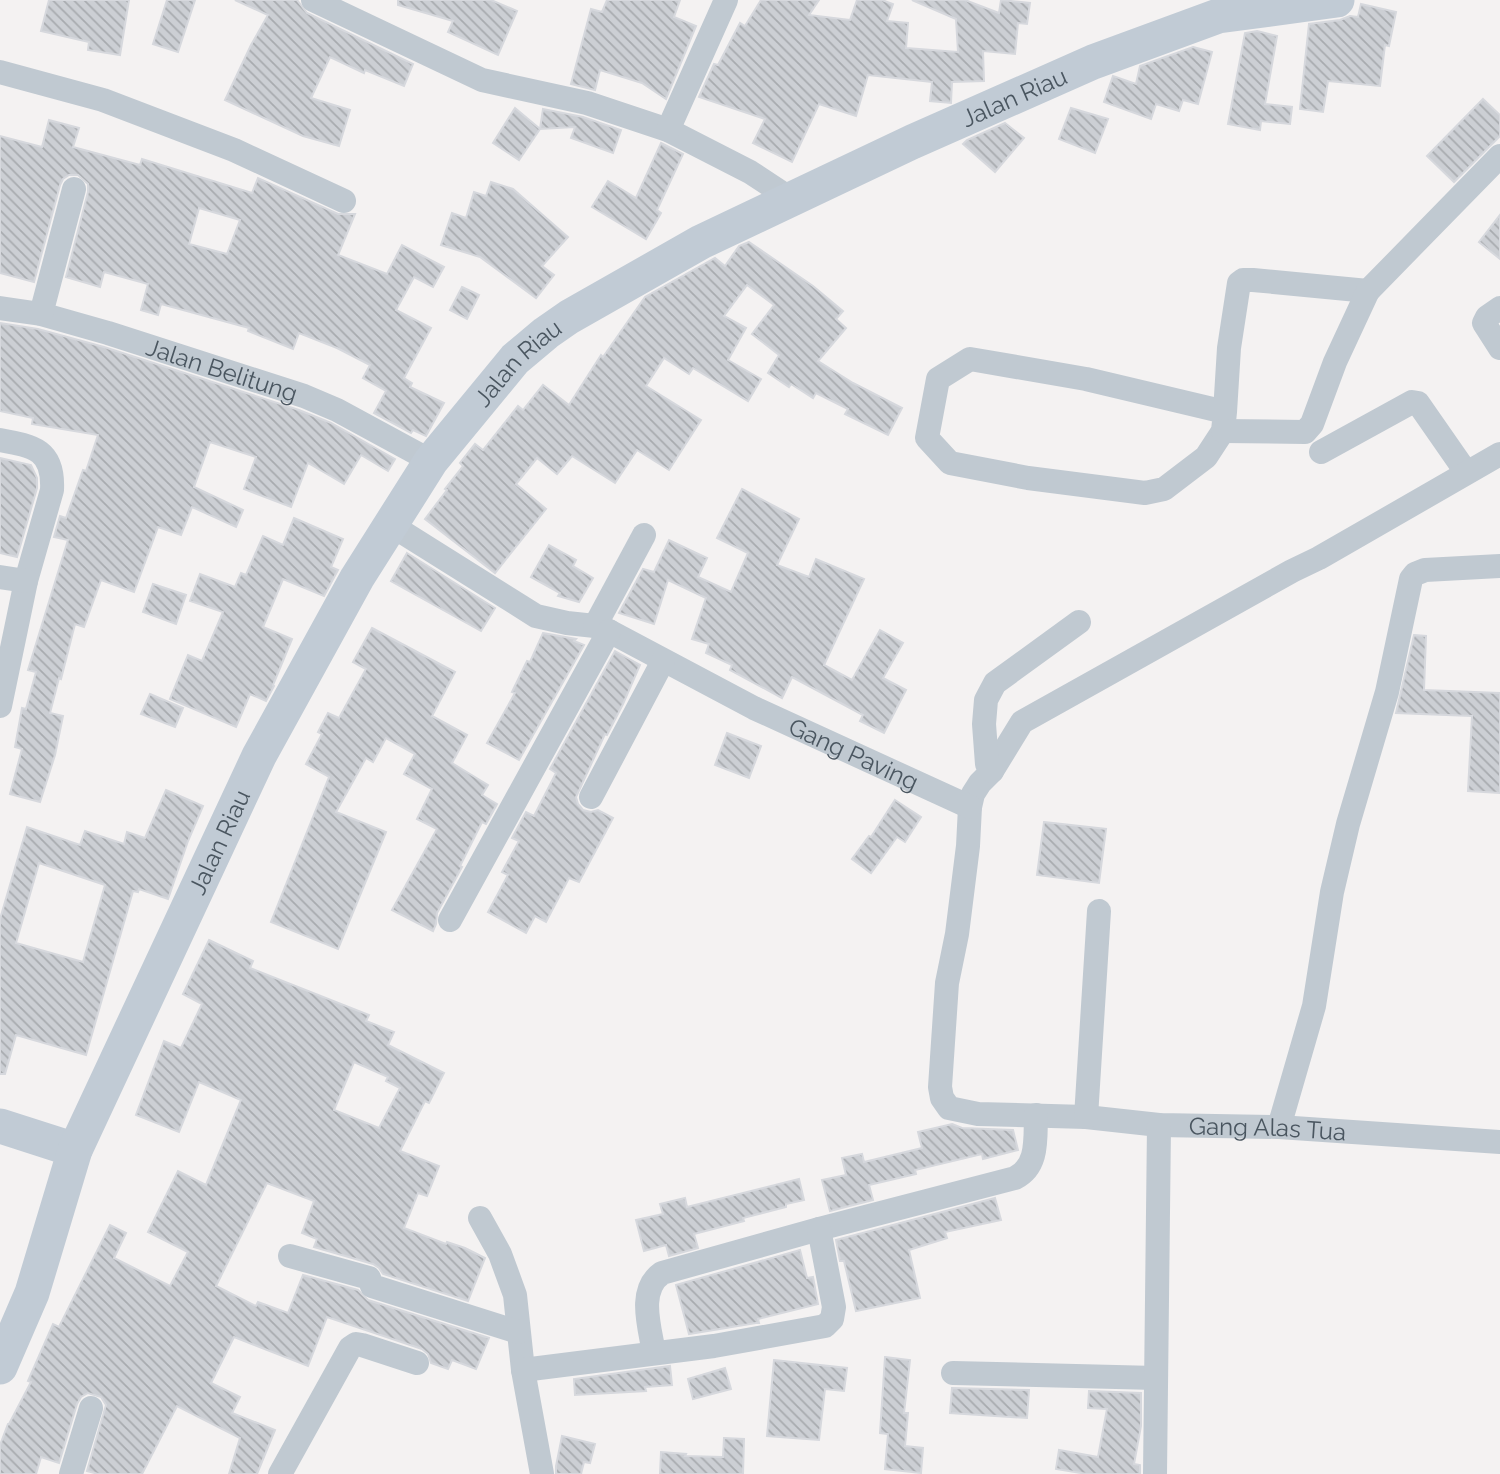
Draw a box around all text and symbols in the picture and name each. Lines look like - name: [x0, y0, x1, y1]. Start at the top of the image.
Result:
- street label: Jalan Riau: [957, 61, 1071, 133]
- street label: Jalan Riau: [468, 312, 567, 412]
- street label: Jalan Belitung: [143, 332, 301, 408]
- street label: Gang Paving: [784, 711, 923, 796]
- street label: Jalan Riau: [182, 785, 256, 899]
- street label: Gang Alas Tua: [1189, 1111, 1347, 1146]

